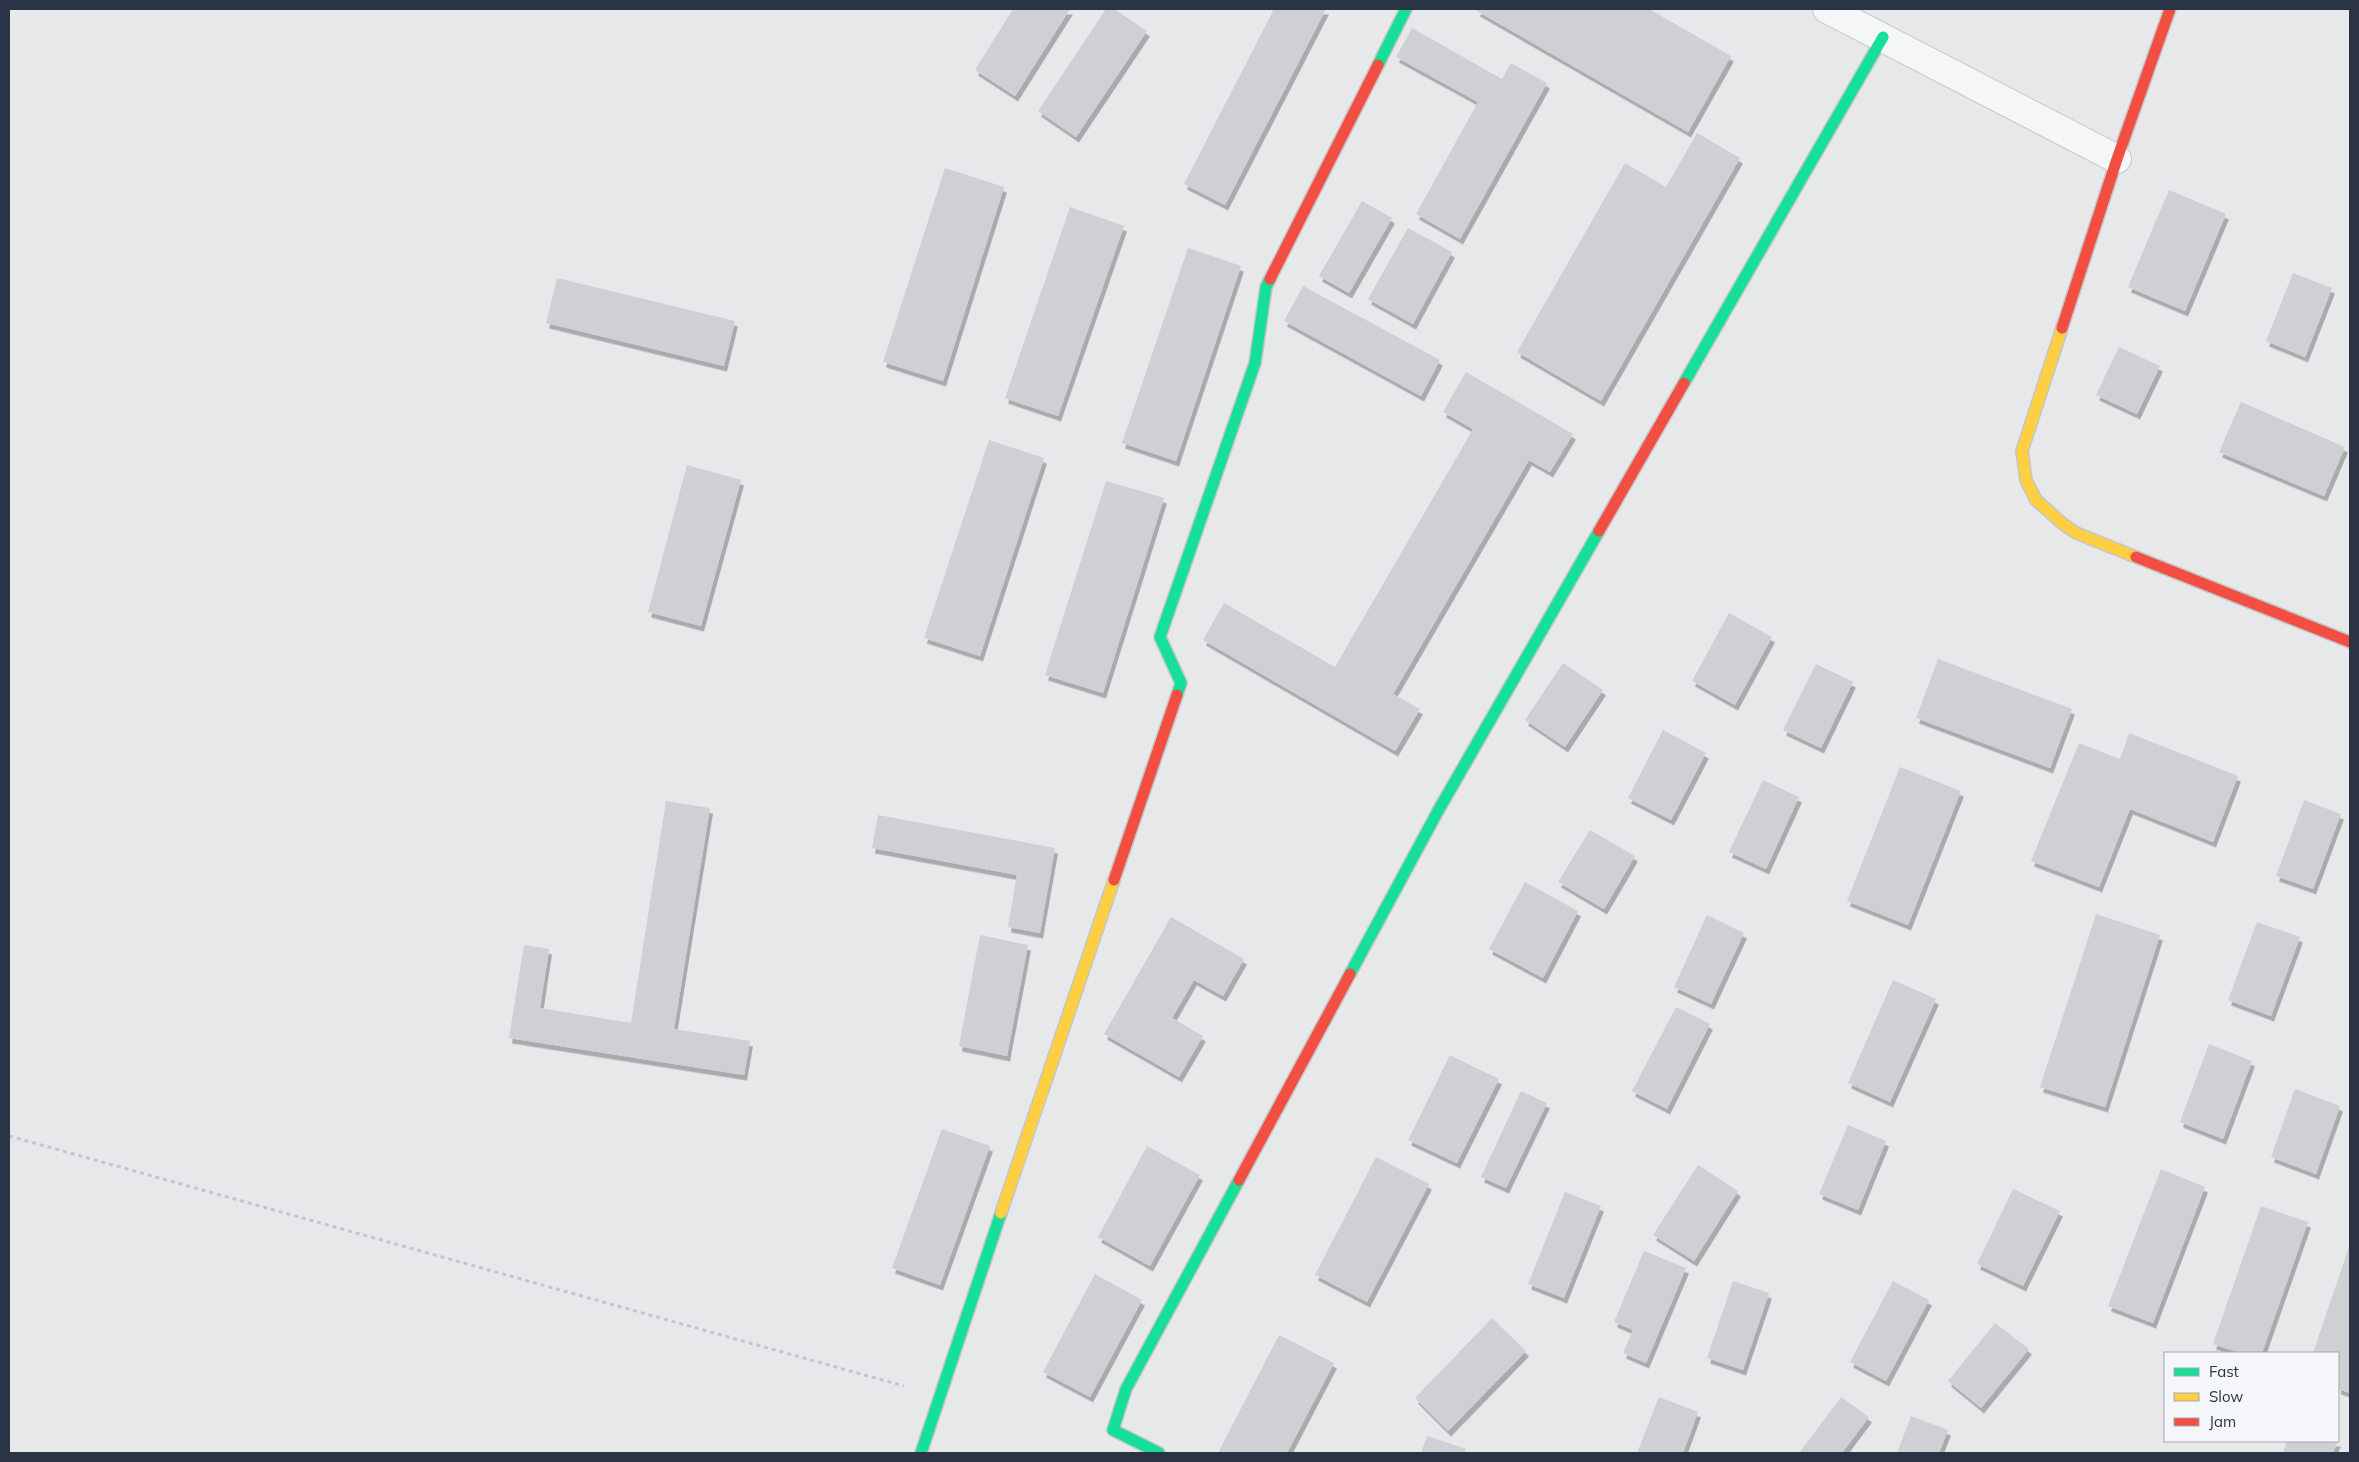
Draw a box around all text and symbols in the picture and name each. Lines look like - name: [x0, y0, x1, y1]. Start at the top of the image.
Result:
- legend: [2164, 1352, 2339, 1442]
- text: Fast: [2209, 1362, 2239, 1381]
- text: Slow: [2209, 1387, 2243, 1406]
- text: Jam: [2209, 1412, 2236, 1431]

